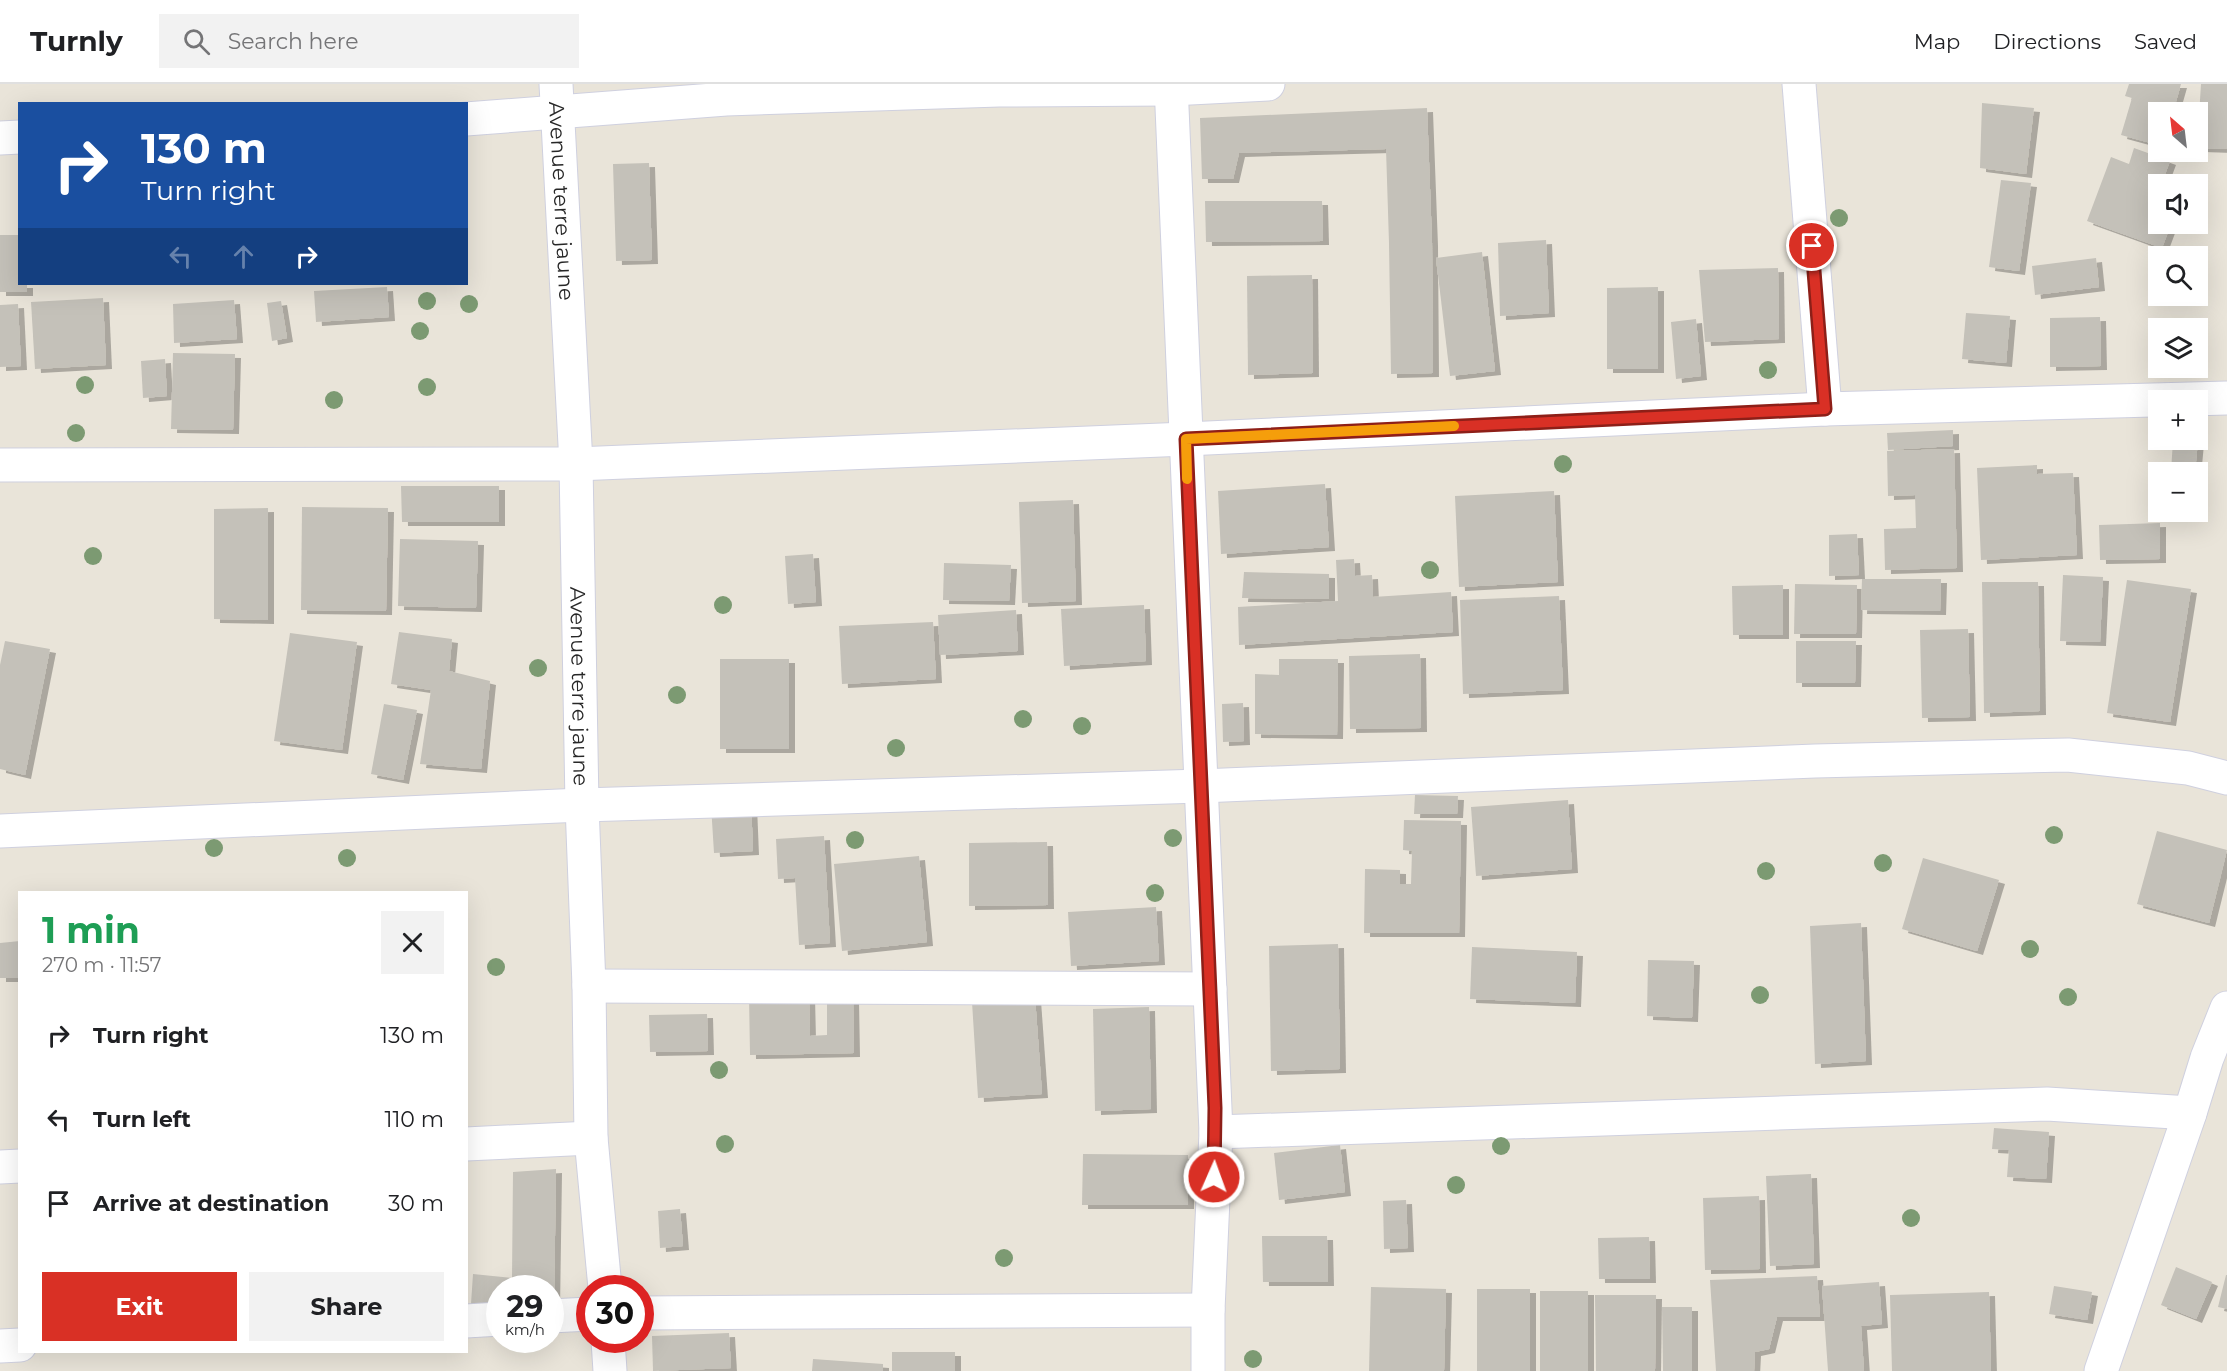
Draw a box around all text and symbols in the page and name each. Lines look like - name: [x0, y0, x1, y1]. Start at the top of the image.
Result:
- search box: [159, 14, 579, 68]
- text: Turnly: [30, 24, 123, 58]
- icon: search: [180, 25, 213, 58]
- text: Search here: [228, 28, 359, 55]
- text: Map: [1914, 29, 1960, 54]
- text: Directions: [1993, 29, 2101, 54]
- text: Saved: [2134, 29, 2197, 54]
- street label: Avenue terre jaune: [544, 101, 580, 301]
- north arrow: [2148, 102, 2208, 162]
- map controls: [2148, 102, 2208, 522]
- text: 130 m: [141, 122, 267, 174]
- icon: right: [42, 126, 120, 204]
- text: Turn right: [141, 174, 276, 207]
- button: sound: [2148, 174, 2208, 234]
- pin: [1786, 220, 1837, 271]
- icon: arrive: [1795, 229, 1828, 262]
- icon: left: [164, 240, 197, 273]
- icon: ahead: [227, 240, 260, 273]
- icon: right: [290, 240, 323, 273]
- button: search: [2148, 246, 2208, 306]
- button: layers: [2148, 318, 2208, 378]
- button: +: [2148, 390, 2208, 450]
- button: −: [2148, 462, 2208, 522]
- street label: Avenue terre jaune: [566, 587, 594, 786]
- text: 1 min: [42, 908, 140, 952]
- button: close: [381, 911, 444, 974]
- text: 270 m · 11:57: [42, 953, 161, 977]
- icon: right: [42, 1019, 75, 1052]
- text: Turn right: [93, 1022, 208, 1049]
- text: 130 m: [380, 1022, 444, 1049]
- icon: left: [42, 1103, 75, 1136]
- text: Turn left: [93, 1106, 191, 1133]
- text: 110 m: [384, 1106, 444, 1133]
- position arrow: [1182, 1145, 1246, 1209]
- icon: arrive: [42, 1187, 75, 1220]
- text: Arrive at destination: [93, 1190, 329, 1217]
- text: 30 m: [388, 1190, 444, 1217]
- button: Exit: [42, 1272, 237, 1341]
- button: Share: [249, 1272, 444, 1341]
- speed limit sign: 30: [576, 1275, 654, 1353]
- text: 29: [507, 1288, 543, 1325]
- text: km/h: [505, 1320, 545, 1339]

